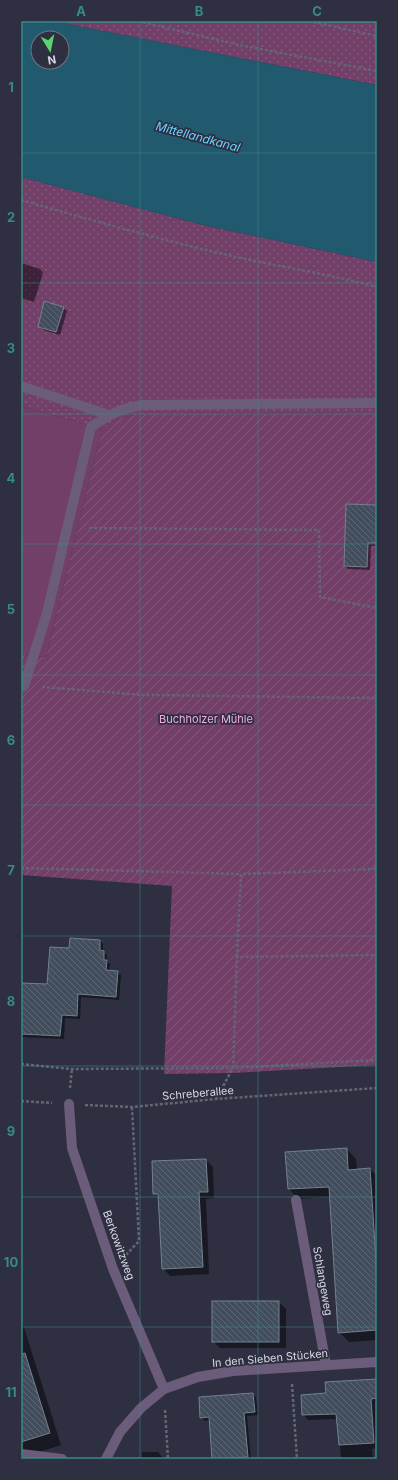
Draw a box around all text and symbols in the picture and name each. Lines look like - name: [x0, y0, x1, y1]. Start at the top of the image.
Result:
- text: A: [76, 3, 86, 19]
- text: B: [195, 3, 204, 19]
- text: C: [312, 3, 322, 19]
- north arrow: [30, 30, 70, 70]
- text: N: [46, 52, 57, 67]
- text: 1: [8, 79, 14, 95]
- water label: Mittellandkanal: [154, 118, 242, 155]
- text: 2: [7, 209, 15, 225]
- text: 3: [7, 340, 15, 356]
- text: 4: [7, 470, 16, 486]
- text: 5: [7, 601, 15, 617]
- park label: Buchholzer Mühle: [159, 712, 253, 726]
- text: 6: [7, 732, 15, 748]
- text: 7: [7, 862, 15, 878]
- text: 8: [7, 993, 15, 1009]
- street label: Schreberallee: [162, 1083, 234, 1103]
- text: 9: [7, 1123, 15, 1139]
- street label: Berkowitzweg: [100, 1208, 138, 1282]
- street label: Schlangeweg: [310, 1245, 336, 1317]
- text: 10: [4, 1254, 18, 1270]
- street label: In den Sieben Stücken: [211, 1346, 329, 1370]
- text: 11: [5, 1384, 17, 1400]

